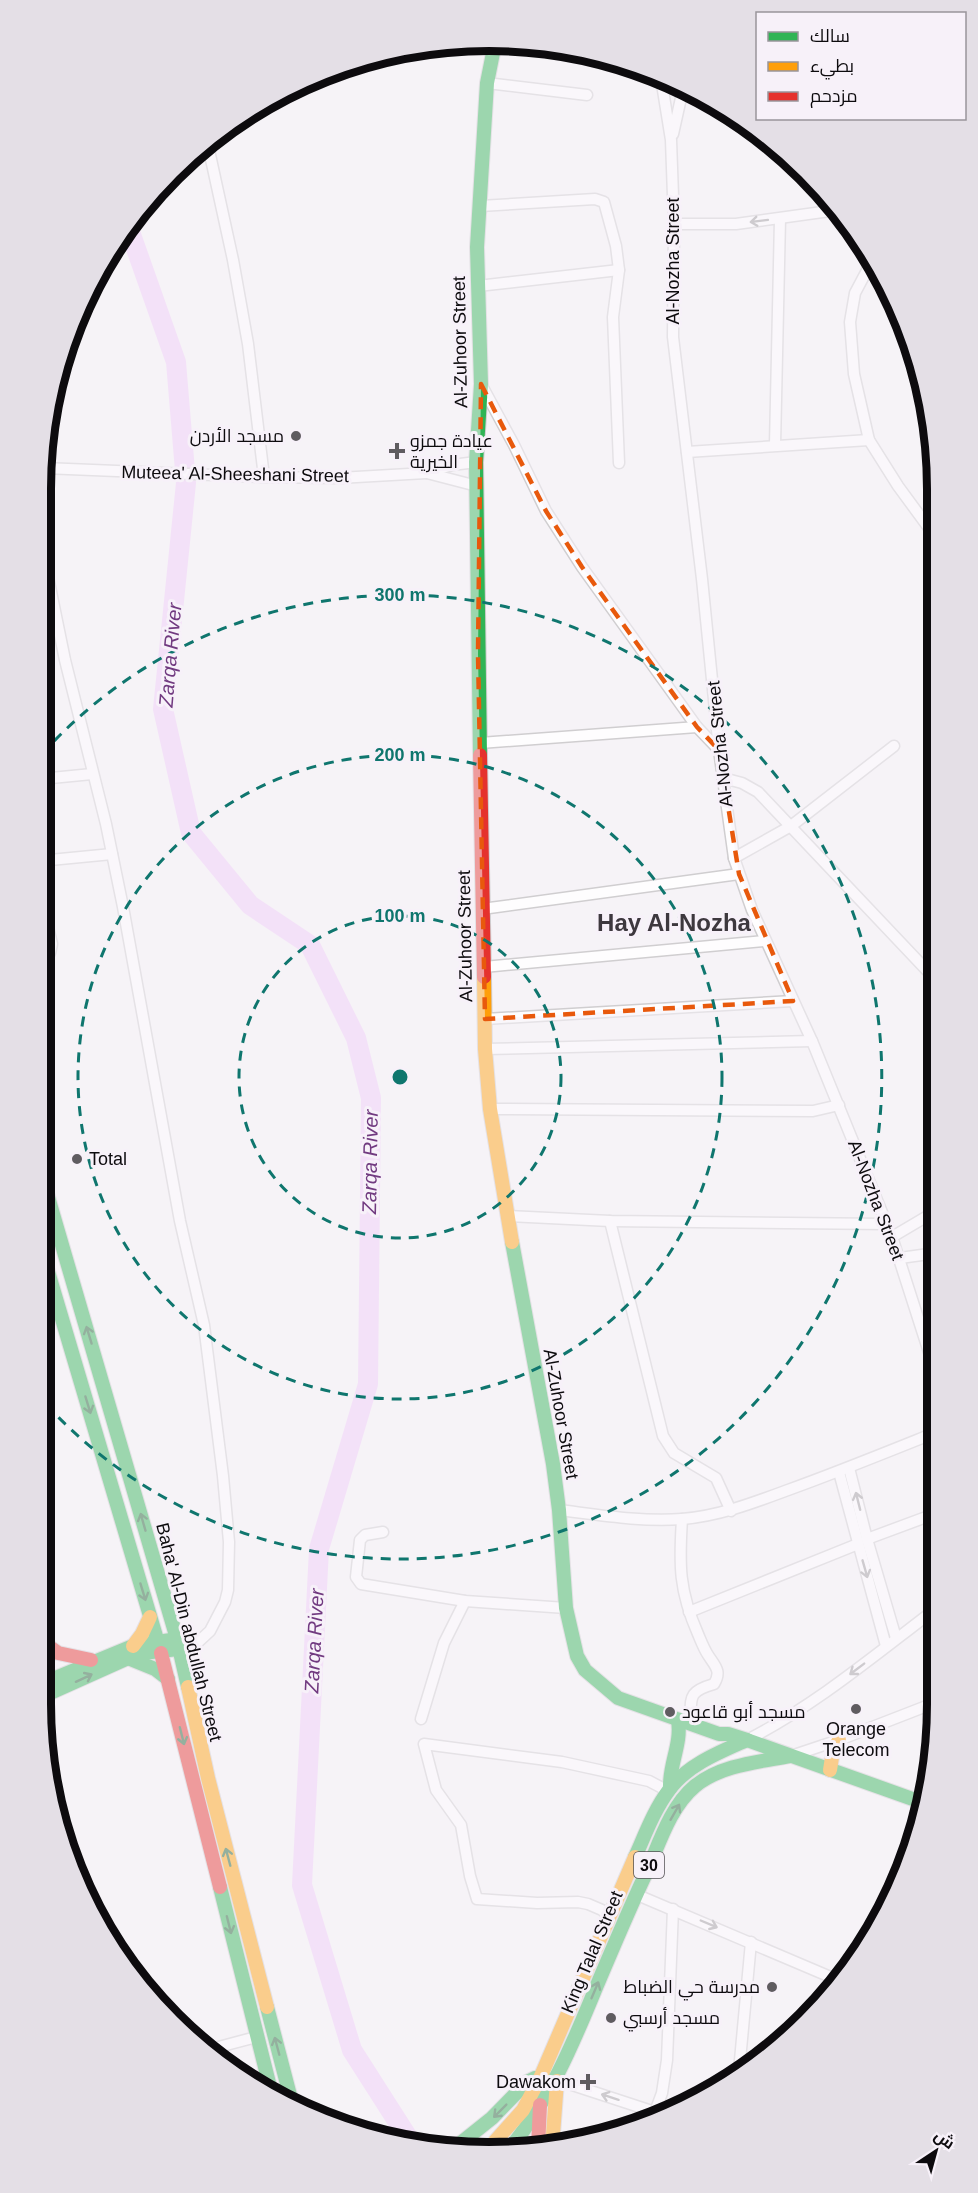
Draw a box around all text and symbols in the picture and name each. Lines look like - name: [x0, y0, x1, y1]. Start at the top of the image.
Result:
- legend: [756, 12, 966, 120]
- text: سالك: [810, 26, 850, 46]
- text: بطيء: [810, 56, 854, 80]
- text: مزدحم: [810, 86, 858, 108]
- street label: Al-Nozha Street: [663, 197, 683, 325]
- one-way arrow: [749, 216, 769, 227]
- street label: Al-Zuhoor Street: [449, 276, 471, 408]
- place label: مسجد الأردن: [190, 426, 284, 447]
- marker: مسجد الأردن: [289, 429, 303, 443]
- place label: عيادة جمزو الخيرية: [410, 431, 493, 473]
- marker: عيادة جمزو الخيرية: [388, 442, 406, 460]
- street label: Muteea' Al-Sheeshani Street: [121, 462, 349, 486]
- text: 300 m: [374, 585, 426, 605]
- water label: Zarqa River: [154, 601, 186, 709]
- street label: Al-Nozha Street: [703, 680, 737, 808]
- text: 200 m: [374, 745, 426, 765]
- street label: Al-Zuhoor Street: [454, 870, 476, 1002]
- text: 100 m: [374, 906, 426, 926]
- district label: Hay Al-Nozha: [597, 909, 752, 936]
- centre of rings: [390, 1067, 410, 1087]
- water label: Zarqa River: [358, 1108, 382, 1215]
- street label: Al-Nozha Street: [844, 1137, 908, 1263]
- place label: Total: [89, 1149, 127, 1169]
- marker: Total: [70, 1152, 84, 1166]
- one-way arrow: [83, 1326, 94, 1345]
- street label: Al-Zuhoor Street: [540, 1347, 582, 1481]
- one-way arrow: [83, 1395, 94, 1414]
- one-way arrow: [851, 1492, 863, 1511]
- one-way arrow: [137, 1513, 148, 1532]
- street label: Baha' Al-Din abdullah Street: [152, 1521, 226, 1743]
- one-way arrow: [860, 1559, 871, 1578]
- one-way arrow: [138, 1582, 149, 1601]
- water label: Zarqa River: [300, 1587, 328, 1695]
- one-way arrow: [850, 1662, 866, 1675]
- one-way arrow: [75, 1671, 93, 1682]
- place label: مسجد أبو قاعود: [682, 1701, 806, 1723]
- marker: Orange Telecom: [849, 1702, 863, 1716]
- marker: مسجد أبو قاعود: [663, 1705, 677, 1719]
- place label: Orange Telecom: [822, 1719, 890, 1760]
- one-way arrow: [176, 1726, 188, 1745]
- one-way arrow: [670, 1804, 682, 1821]
- one-way arrow: [222, 1848, 234, 1867]
- road number: 30: [634, 1852, 664, 1878]
- street label: King Talal Street: [557, 1888, 627, 2016]
- one-way arrow: [223, 1915, 235, 1934]
- one-way arrow: [699, 1919, 718, 1930]
- place label: مدرسة حي الضباط: [623, 1977, 760, 2001]
- marker: مدرسة حي الضباط: [765, 1980, 779, 1994]
- one-way arrow: [590, 1981, 601, 1999]
- place label: مسجد أرسبي: [623, 2007, 720, 2032]
- marker: مسجد أرسبي: [604, 2011, 618, 2025]
- one-way arrow: [271, 2037, 283, 2056]
- place label: Dawakom: [496, 2072, 576, 2092]
- marker: Dawakom: [581, 2075, 595, 2089]
- one-way arrow: [601, 2091, 620, 2102]
- one-way arrow: [492, 2103, 507, 2118]
- north arrow: [906, 2121, 966, 2181]
- text: ش: [931, 2126, 958, 2153]

